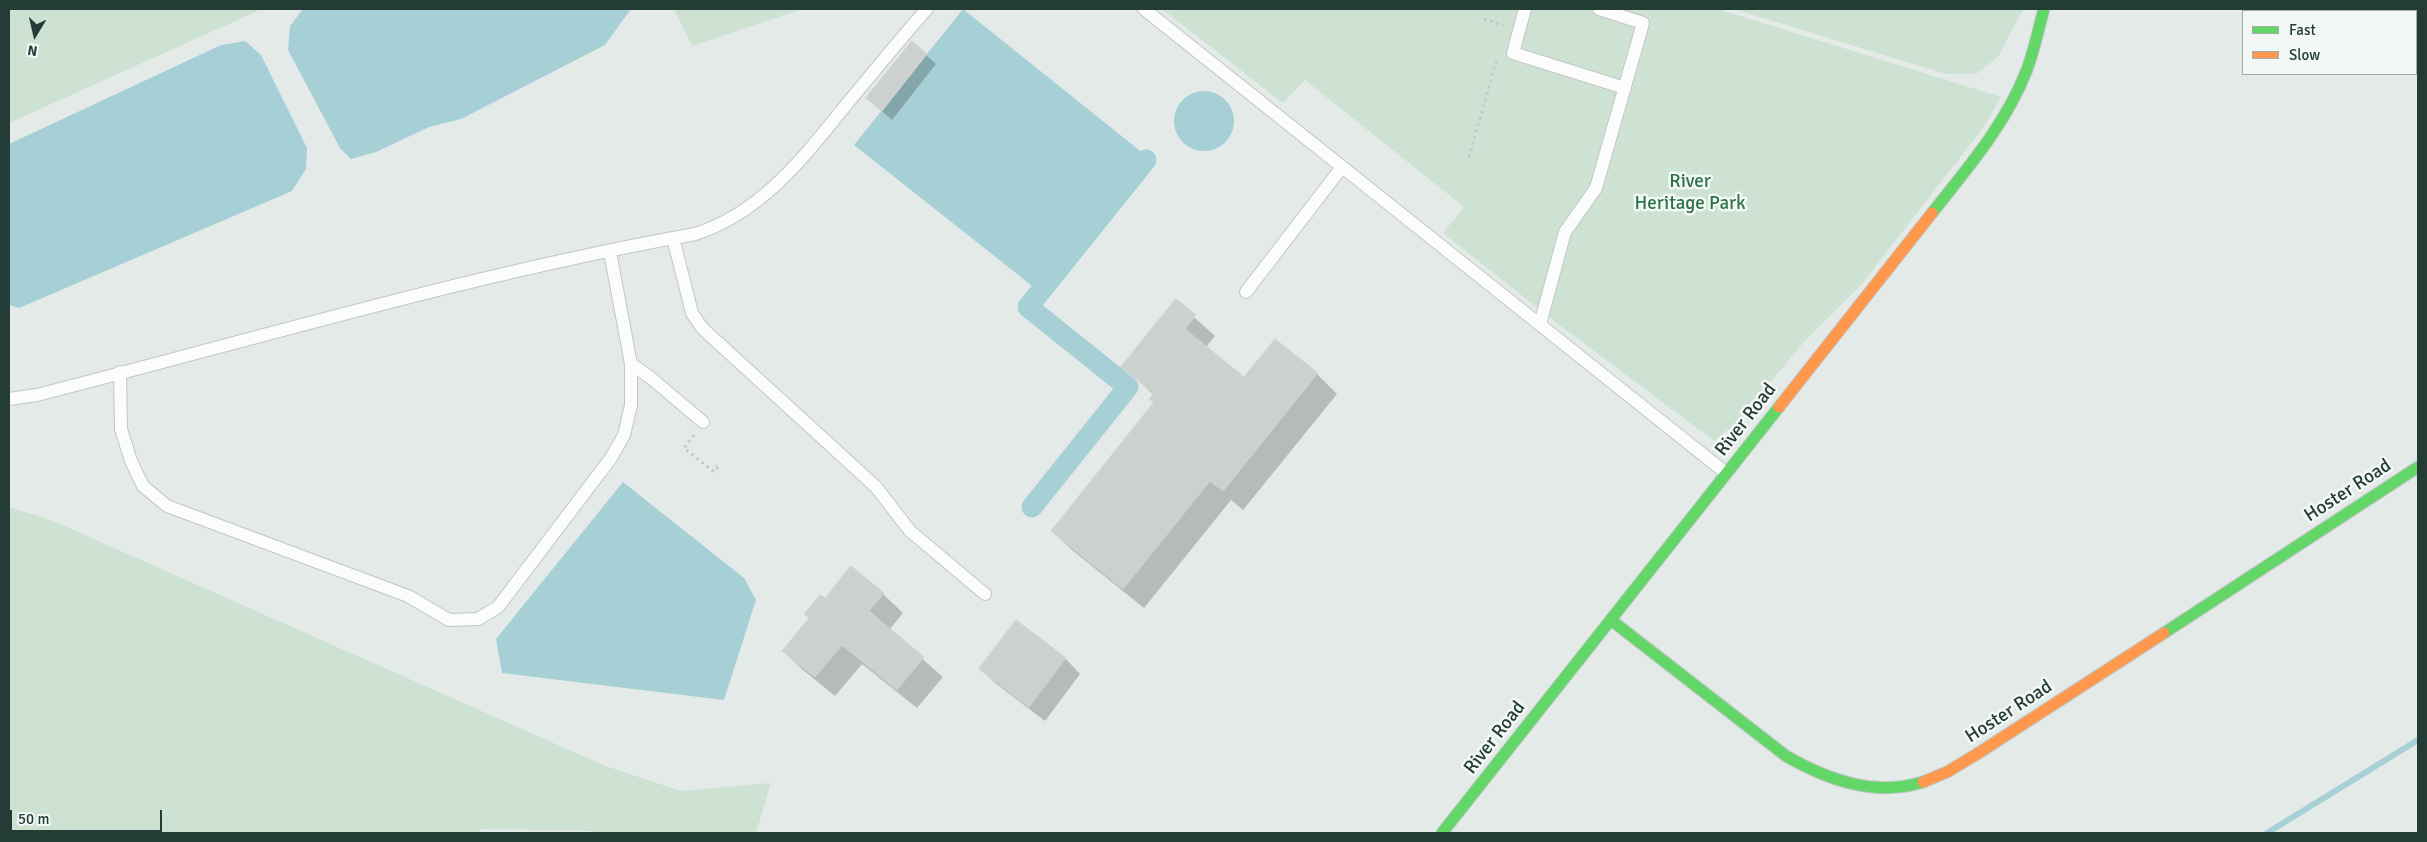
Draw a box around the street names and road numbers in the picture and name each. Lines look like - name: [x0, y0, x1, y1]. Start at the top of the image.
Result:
- street label: River Road: [1711, 379, 1781, 461]
- street label: Hoster Road: [2300, 455, 2396, 527]
- street label: Hoster Road: [1961, 676, 2057, 748]
- street label: River Road: [1460, 697, 1530, 779]

